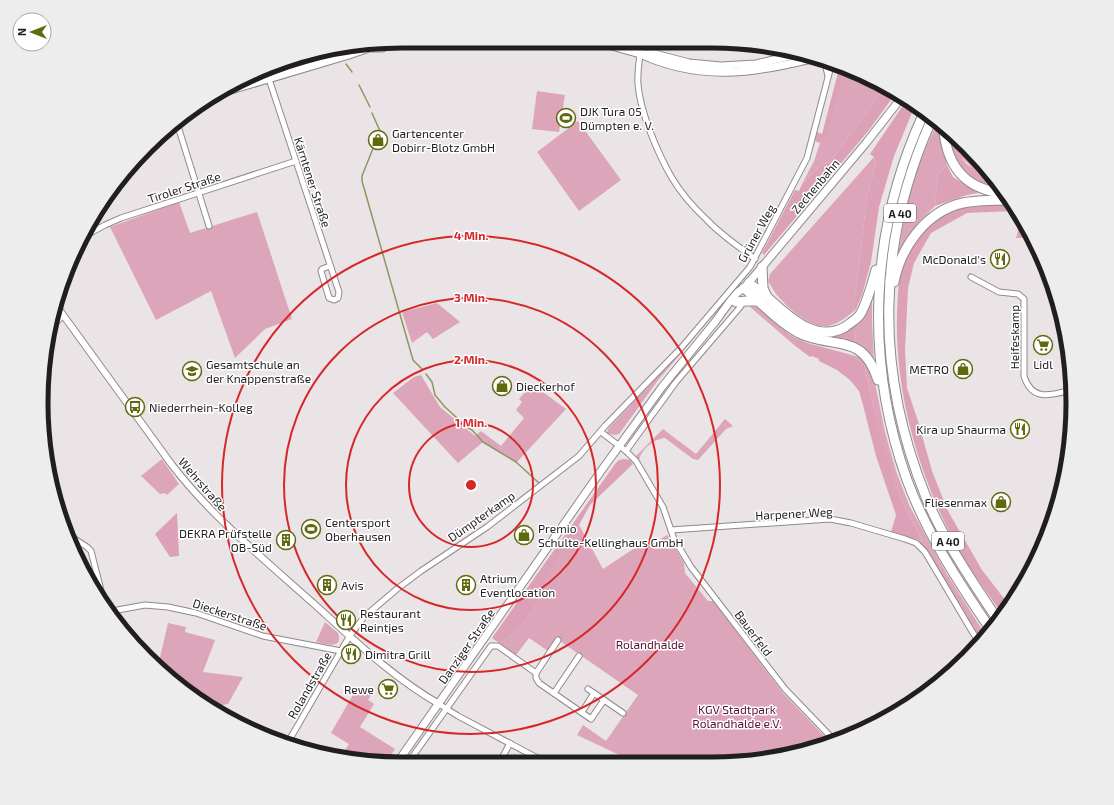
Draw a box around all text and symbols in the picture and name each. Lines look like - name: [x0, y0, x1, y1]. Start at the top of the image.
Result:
- north arrow: [12, 12, 52, 52]
- text: N: [15, 28, 28, 36]
- place label: DJK Tura 05 Dümpten e. V.: [580, 104, 654, 132]
- sports icon: DJK Tura 05 Dümpten e. V.: [555, 107, 577, 129]
- place label: Gartencenter Dobirr-Blotz GmbH: [392, 126, 495, 154]
- shop icon: Gartencenter Dobirr-Blotz GmbH: [367, 129, 389, 151]
- street label: Kärntener Straße: [292, 135, 334, 229]
- street label: Zechenbahn: [788, 156, 842, 216]
- street label: Tiroler Straße: [146, 169, 222, 205]
- street label: Grüner Weg: [734, 201, 778, 264]
- road number: A 40: [884, 204, 916, 222]
- text: 4 Min.: [454, 228, 488, 242]
- restaurant icon: McDonald's: [989, 248, 1011, 270]
- place label: McDonald's: [922, 252, 986, 266]
- text: 3 Min.: [454, 290, 488, 304]
- street label: Heifeskamp: [1007, 305, 1021, 369]
- supermarket icon: Lidl: [1032, 334, 1054, 356]
- text: 2 Min.: [454, 352, 488, 366]
- place label: Gesamtschule an der Knappenstraße: [206, 357, 311, 385]
- place label: Lidl: [1033, 357, 1053, 371]
- shop icon: METRO: [952, 358, 974, 380]
- school or university icon: Gesamtschule an der Knappenstraße: [181, 360, 203, 382]
- place label: METRO: [909, 362, 949, 376]
- shop icon: Dieckerhof: [491, 375, 513, 397]
- place label: Dieckerhof: [516, 379, 575, 393]
- bus stop icon: Niederrhein-Kolleg: [124, 396, 146, 418]
- place label: Niederrhein-Kolleg: [149, 400, 253, 414]
- text: 1 Min.: [455, 415, 487, 429]
- restaurant icon: Kira up Shaurma: [1009, 418, 1031, 440]
- place label: Kira up Shaurma: [916, 422, 1006, 436]
- street label: Wehrstraße: [176, 454, 230, 514]
- centre of rings: [464, 478, 478, 492]
- street label: Dümpterkamp: [445, 488, 517, 544]
- shop icon: Fliesenmax: [990, 491, 1012, 513]
- place label: Fliesenmax: [925, 495, 988, 509]
- street label: Harpener Weg: [755, 504, 833, 522]
- place label: Centersport Oberhausen: [325, 515, 391, 543]
- sports icon: Centersport Oberhausen: [300, 518, 322, 540]
- place label: Premio Schulte-Kellinghaus GmbH: [538, 521, 684, 549]
- shop icon: Premio Schulte-Kellinghaus GmbH: [513, 524, 535, 546]
- place label: DEKRA Prüfstelle OB-Süd: [179, 526, 272, 554]
- building icon: DEKRA Prüfstelle OB-Süd: [275, 529, 297, 551]
- road number: A 40: [932, 532, 964, 550]
- place label: Atrium Eventlocation: [480, 571, 555, 599]
- building icon: Avis: [316, 574, 338, 596]
- building icon: Atrium Eventlocation: [455, 574, 477, 596]
- place label: Avis: [341, 578, 364, 592]
- street label: Dieckerstraße: [191, 595, 269, 633]
- place label: Restaurant Reintjes: [360, 606, 421, 635]
- street label: Danziger Straße: [435, 606, 497, 686]
- street label: Bauerfeld: [732, 607, 776, 659]
- restaurant icon: Restaurant Reintjes: [335, 609, 357, 631]
- park label: Rolandhalde: [616, 637, 684, 651]
- restaurant icon: Dimitra Grill: [340, 643, 362, 665]
- place label: Dimitra Grill: [365, 647, 431, 661]
- street label: Rolandstraße: [284, 649, 334, 721]
- supermarket icon: Rewe: [377, 678, 399, 700]
- place label: Rewe: [344, 682, 374, 696]
- park label: KGV Stadtpark Rolandhalde e.V.: [692, 702, 782, 730]

